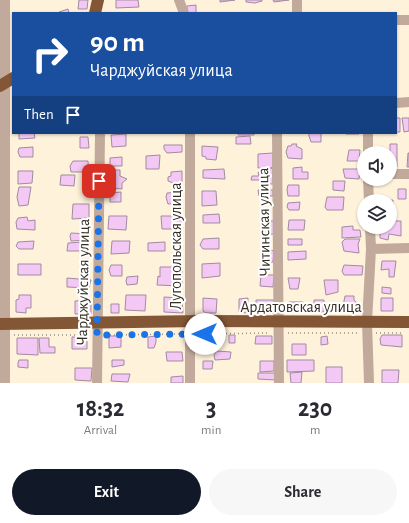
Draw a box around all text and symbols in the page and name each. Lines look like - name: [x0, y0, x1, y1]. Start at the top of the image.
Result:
- icon: right: [24, 28, 76, 80]
- text: 90 m: [90, 29, 145, 57]
- text: Чарджуйская улица: [90, 62, 233, 80]
- icon: arrive: [62, 104, 84, 126]
- text: Then: [24, 107, 54, 122]
- map controls: [357, 146, 397, 234]
- button: sound: [357, 146, 397, 186]
- pin: [82, 164, 116, 198]
- street label: Читинская улица: [255, 167, 274, 277]
- icon: arrive: [88, 170, 110, 192]
- street label: Лугопольская улица: [168, 182, 185, 310]
- button: layers: [357, 194, 397, 234]
- street label: Чарджуйская улица: [74, 218, 93, 346]
- street label: Ардатовская улица: [240, 299, 362, 316]
- position arrow: [184, 313, 226, 355]
- text: 18:32: [77, 397, 124, 421]
- text: 3: [206, 397, 216, 421]
- text: 230: [298, 397, 332, 421]
- text: Arrival: [84, 424, 117, 437]
- text: min: [201, 424, 221, 437]
- text: m: [310, 424, 320, 437]
- button: Exit: [12, 469, 201, 515]
- button: Share: [209, 469, 397, 515]

